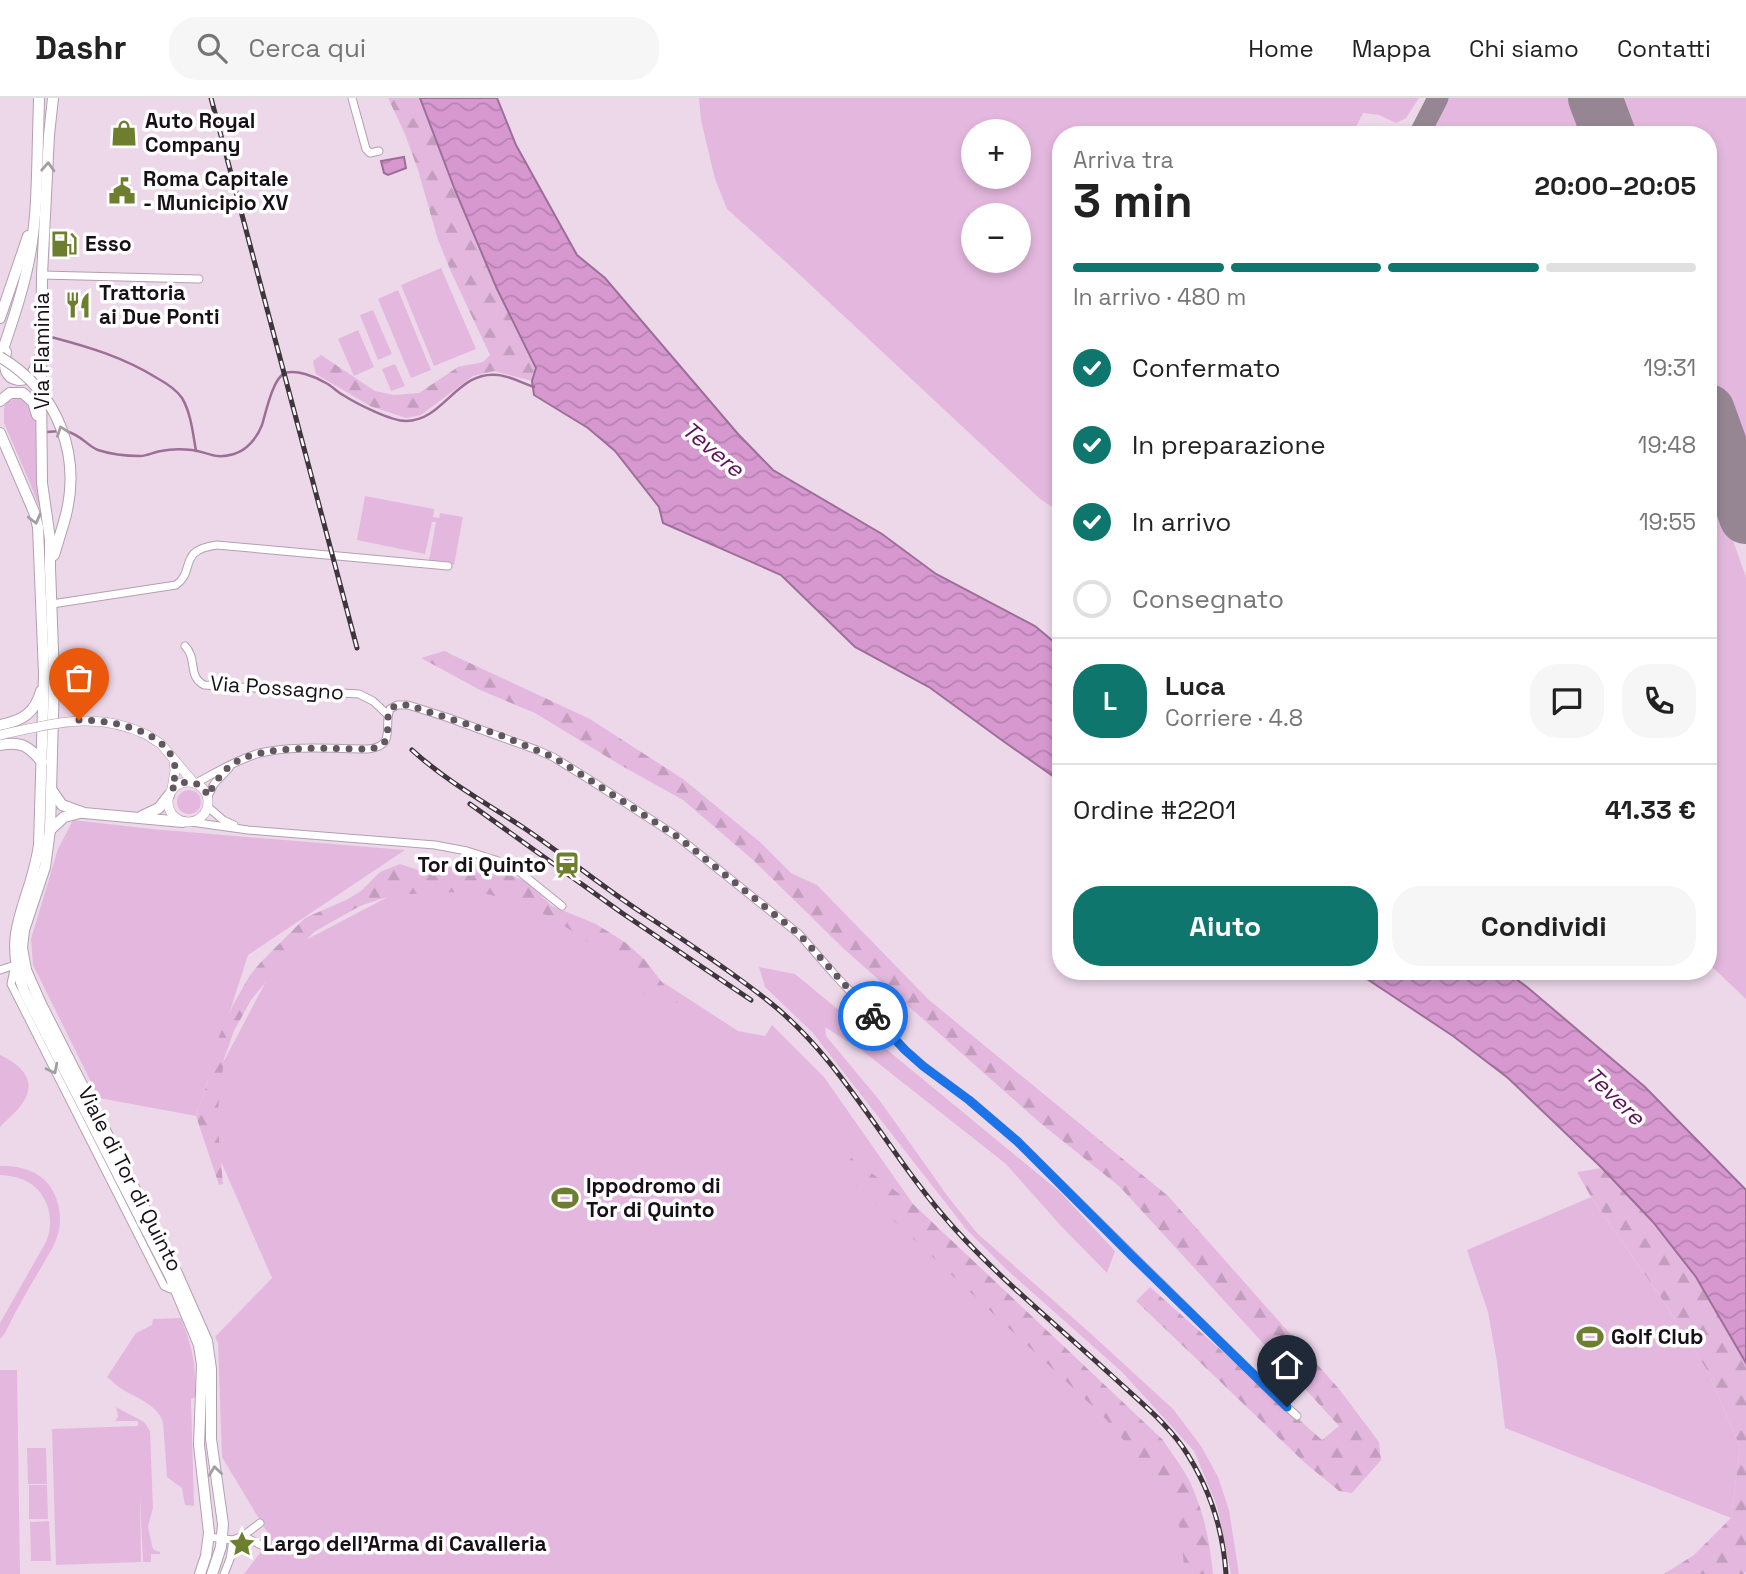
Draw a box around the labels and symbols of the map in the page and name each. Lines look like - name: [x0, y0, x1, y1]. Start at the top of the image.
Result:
- place label: Auto Royal Company: [145, 107, 255, 158]
- shop icon: Auto Royal Company: [109, 118, 139, 148]
- one-way arrow: [40, 161, 55, 172]
- place label: Roma Capitale - Municipio XV: [143, 165, 289, 216]
- public building icon: Roma Capitale - Municipio XV: [107, 176, 137, 206]
- fuel station icon: Esso: [49, 229, 79, 259]
- place label: Esso: [85, 230, 132, 257]
- place label: Trattoria ai Due Ponti: [99, 279, 220, 330]
- restaurant icon: Trattoria ai Due Ponti: [63, 290, 93, 320]
- street label: Via Flaminia: [28, 292, 55, 410]
- water label: Tevere: [676, 414, 751, 484]
- one-way arrow: [56, 426, 70, 438]
- one-way arrow: [27, 513, 41, 525]
- pin: [49, 648, 109, 720]
- street label: Via Possagno: [209, 669, 345, 706]
- station icon: Tor di Quinto: [552, 850, 582, 880]
- place label: Tor di Quinto: [417, 851, 546, 878]
- courier: [838, 981, 908, 1051]
- water label: Tevere: [1579, 1060, 1652, 1133]
- one-way arrow: [44, 1062, 58, 1074]
- street label: Viale di Tor di Quinto: [72, 1082, 189, 1276]
- place label: Ippodromo di Tor di Quinto: [586, 1172, 720, 1223]
- sports icon: Ippodromo di Tor di Quinto: [550, 1183, 580, 1213]
- sports icon: Golf Club: [1575, 1322, 1605, 1352]
- place label: Golf Club: [1611, 1323, 1703, 1350]
- pin: [1257, 1335, 1317, 1407]
- one-way arrow: [208, 1465, 223, 1477]
- place icon: Largo dell'Arma di Cavalleria: [227, 1529, 257, 1559]
- place label: Largo dell'Arma di Cavalleria: [263, 1530, 547, 1557]

